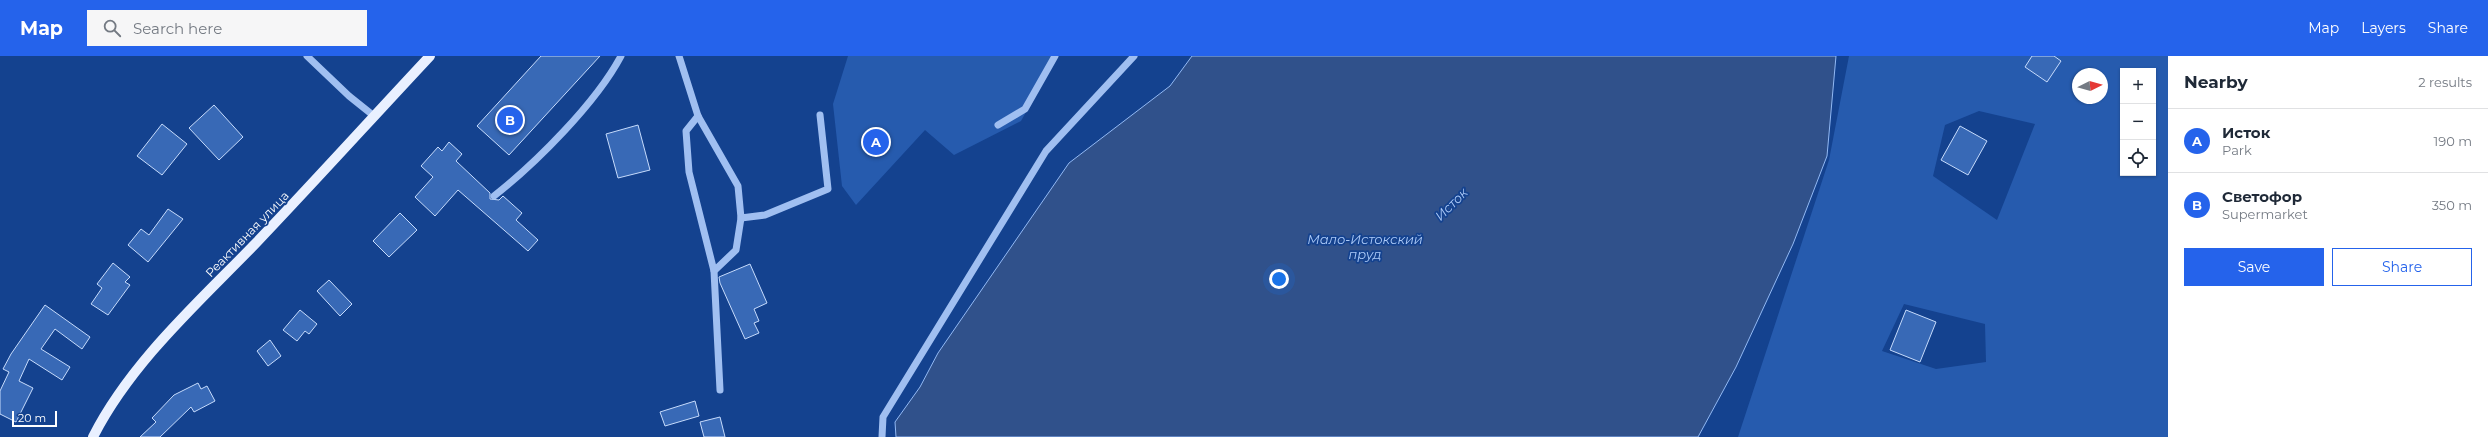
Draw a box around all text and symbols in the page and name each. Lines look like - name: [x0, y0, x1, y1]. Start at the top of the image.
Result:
- search box: [87, 10, 367, 46]
- text: Map: [20, 17, 63, 40]
- icon: search: [101, 17, 123, 39]
- text: Search here: [133, 19, 222, 38]
- text: Map: [2308, 19, 2339, 37]
- text: Layers: [2361, 19, 2406, 37]
- text: Share: [2428, 19, 2468, 37]
- north arrow: [2072, 68, 2108, 104]
- map controls: [2120, 68, 2156, 176]
- button: +: [2120, 68, 2156, 104]
- text: Nearby: [2184, 72, 2248, 92]
- text: 2 results: [2418, 74, 2472, 90]
- button: −: [2120, 104, 2156, 140]
- pin: B: [497, 105, 523, 135]
- text: Исток: [2222, 123, 2270, 142]
- pin: A: [863, 127, 889, 157]
- text: A: [2192, 133, 2202, 149]
- text: 190 m: [2434, 133, 2472, 149]
- button: locate: [2120, 140, 2156, 176]
- text: Park: [2222, 142, 2252, 158]
- water label: Исток: [1431, 184, 1471, 224]
- text: Светофор: [2222, 187, 2302, 206]
- street label: Реактивная улица: [202, 188, 292, 280]
- text: B: [2192, 197, 2202, 213]
- text: 350 m: [2432, 197, 2472, 213]
- text: Supermarket: [2222, 206, 2308, 222]
- water label: Мало-Истокский пруд: [1307, 231, 1423, 262]
- button: Save: [2184, 248, 2324, 286]
- button: Share: [2332, 248, 2472, 286]
- your location: [1269, 269, 1289, 289]
- scale bar: [12, 409, 57, 428]
- text: 20 m: [18, 411, 46, 425]

